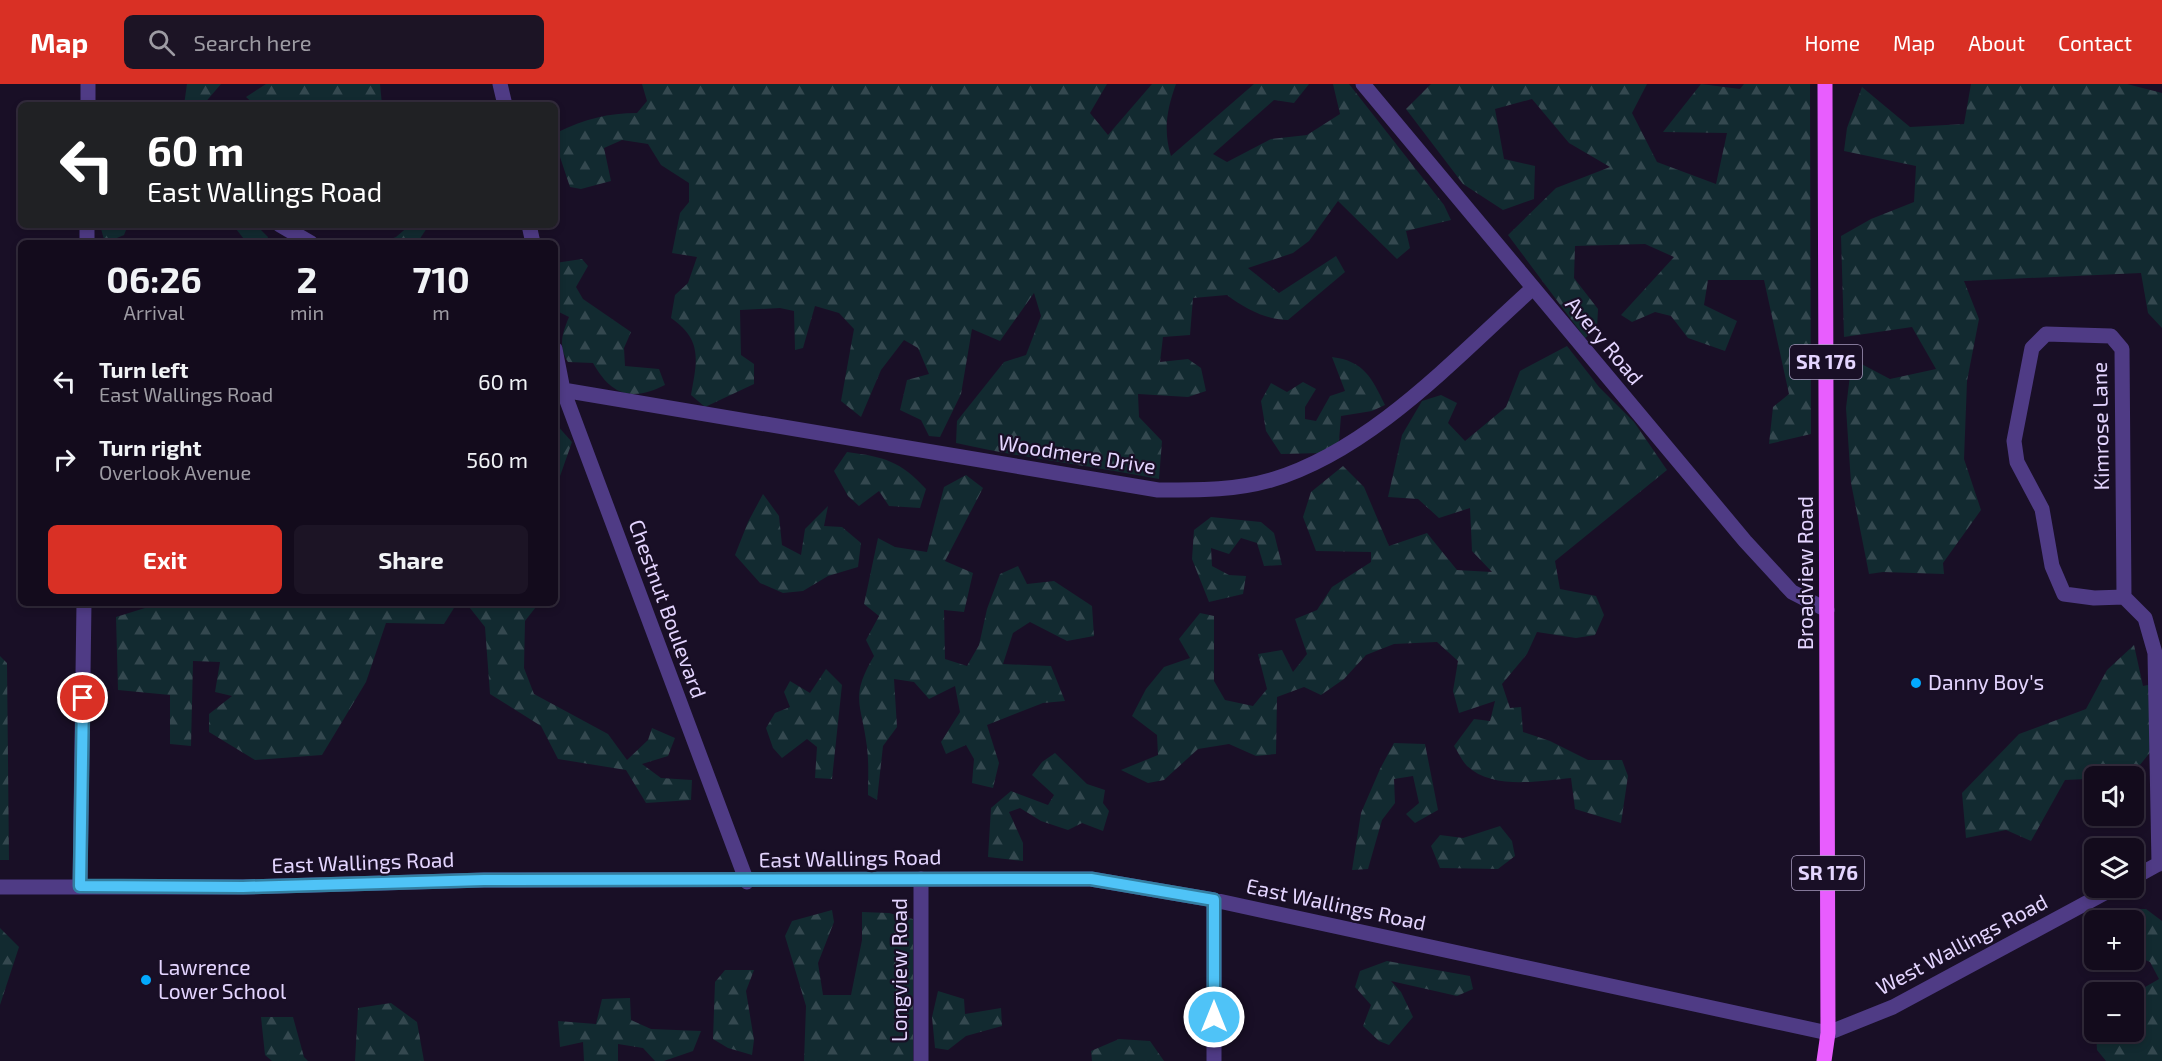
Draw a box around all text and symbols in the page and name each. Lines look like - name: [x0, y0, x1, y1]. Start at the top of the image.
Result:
- search box: [124, 15, 544, 69]
- text: Map: [30, 25, 88, 59]
- icon: search: [145, 26, 178, 59]
- text: Search here: [193, 29, 312, 55]
- text: Home: [1804, 30, 1860, 55]
- text: Map: [1893, 30, 1935, 55]
- text: About: [1968, 30, 2025, 55]
- text: Contact: [2058, 30, 2132, 55]
- text: 60 m: [147, 124, 244, 174]
- icon: left: [48, 126, 126, 204]
- text: East Wallings Road: [147, 175, 382, 207]
- text: 06:26: [106, 257, 202, 300]
- text: 2: [297, 257, 317, 300]
- text: 710: [412, 257, 470, 300]
- street label: Avery Road: [1561, 291, 1649, 389]
- text: Arrival: [124, 300, 184, 324]
- text: min: [290, 300, 324, 324]
- text: m: [432, 300, 450, 324]
- road number: SR 176: [1790, 345, 1862, 379]
- text: Turn left: [99, 356, 188, 382]
- street label: Kimrose Lane: [2086, 362, 2113, 491]
- icon: left: [48, 365, 81, 398]
- text: 60 m: [478, 368, 528, 394]
- text: East Wallings Road: [99, 382, 273, 406]
- street label: Woodmere Drive: [997, 429, 1158, 478]
- text: Turn right: [99, 434, 201, 460]
- icon: right: [48, 443, 81, 476]
- text: 560 m: [466, 446, 528, 472]
- text: Overlook Avenue: [99, 460, 251, 484]
- street label: Broadview Road: [1792, 496, 1817, 650]
- street label: Chestnut Boulevard: [624, 516, 712, 701]
- button: Exit: [48, 525, 282, 594]
- button: Share: [294, 525, 528, 594]
- place label: Danny Boy's: [1928, 669, 2044, 694]
- pin: [57, 672, 108, 723]
- marker: Danny Boy's: [1909, 676, 1923, 690]
- icon: arrive: [66, 681, 99, 714]
- map controls: [2084, 766, 2144, 1042]
- button: sound: [2084, 766, 2144, 826]
- button: layers: [2084, 838, 2144, 898]
- street label: East Wallings Road: [758, 843, 942, 872]
- street label: East Wallings Road: [271, 846, 455, 877]
- road number: SR 176: [1792, 856, 1864, 890]
- street label: East Wallings Road: [1244, 872, 1428, 935]
- street label: West Wallings Road: [1871, 888, 2051, 999]
- street label: Longview Road: [886, 898, 911, 1042]
- button: +: [2084, 910, 2144, 970]
- place label: Lawrence Lower School: [158, 954, 287, 1003]
- marker: Lawrence Lower School: [139, 973, 153, 987]
- button: −: [2084, 982, 2144, 1042]
- position arrow: [1182, 985, 1246, 1049]

